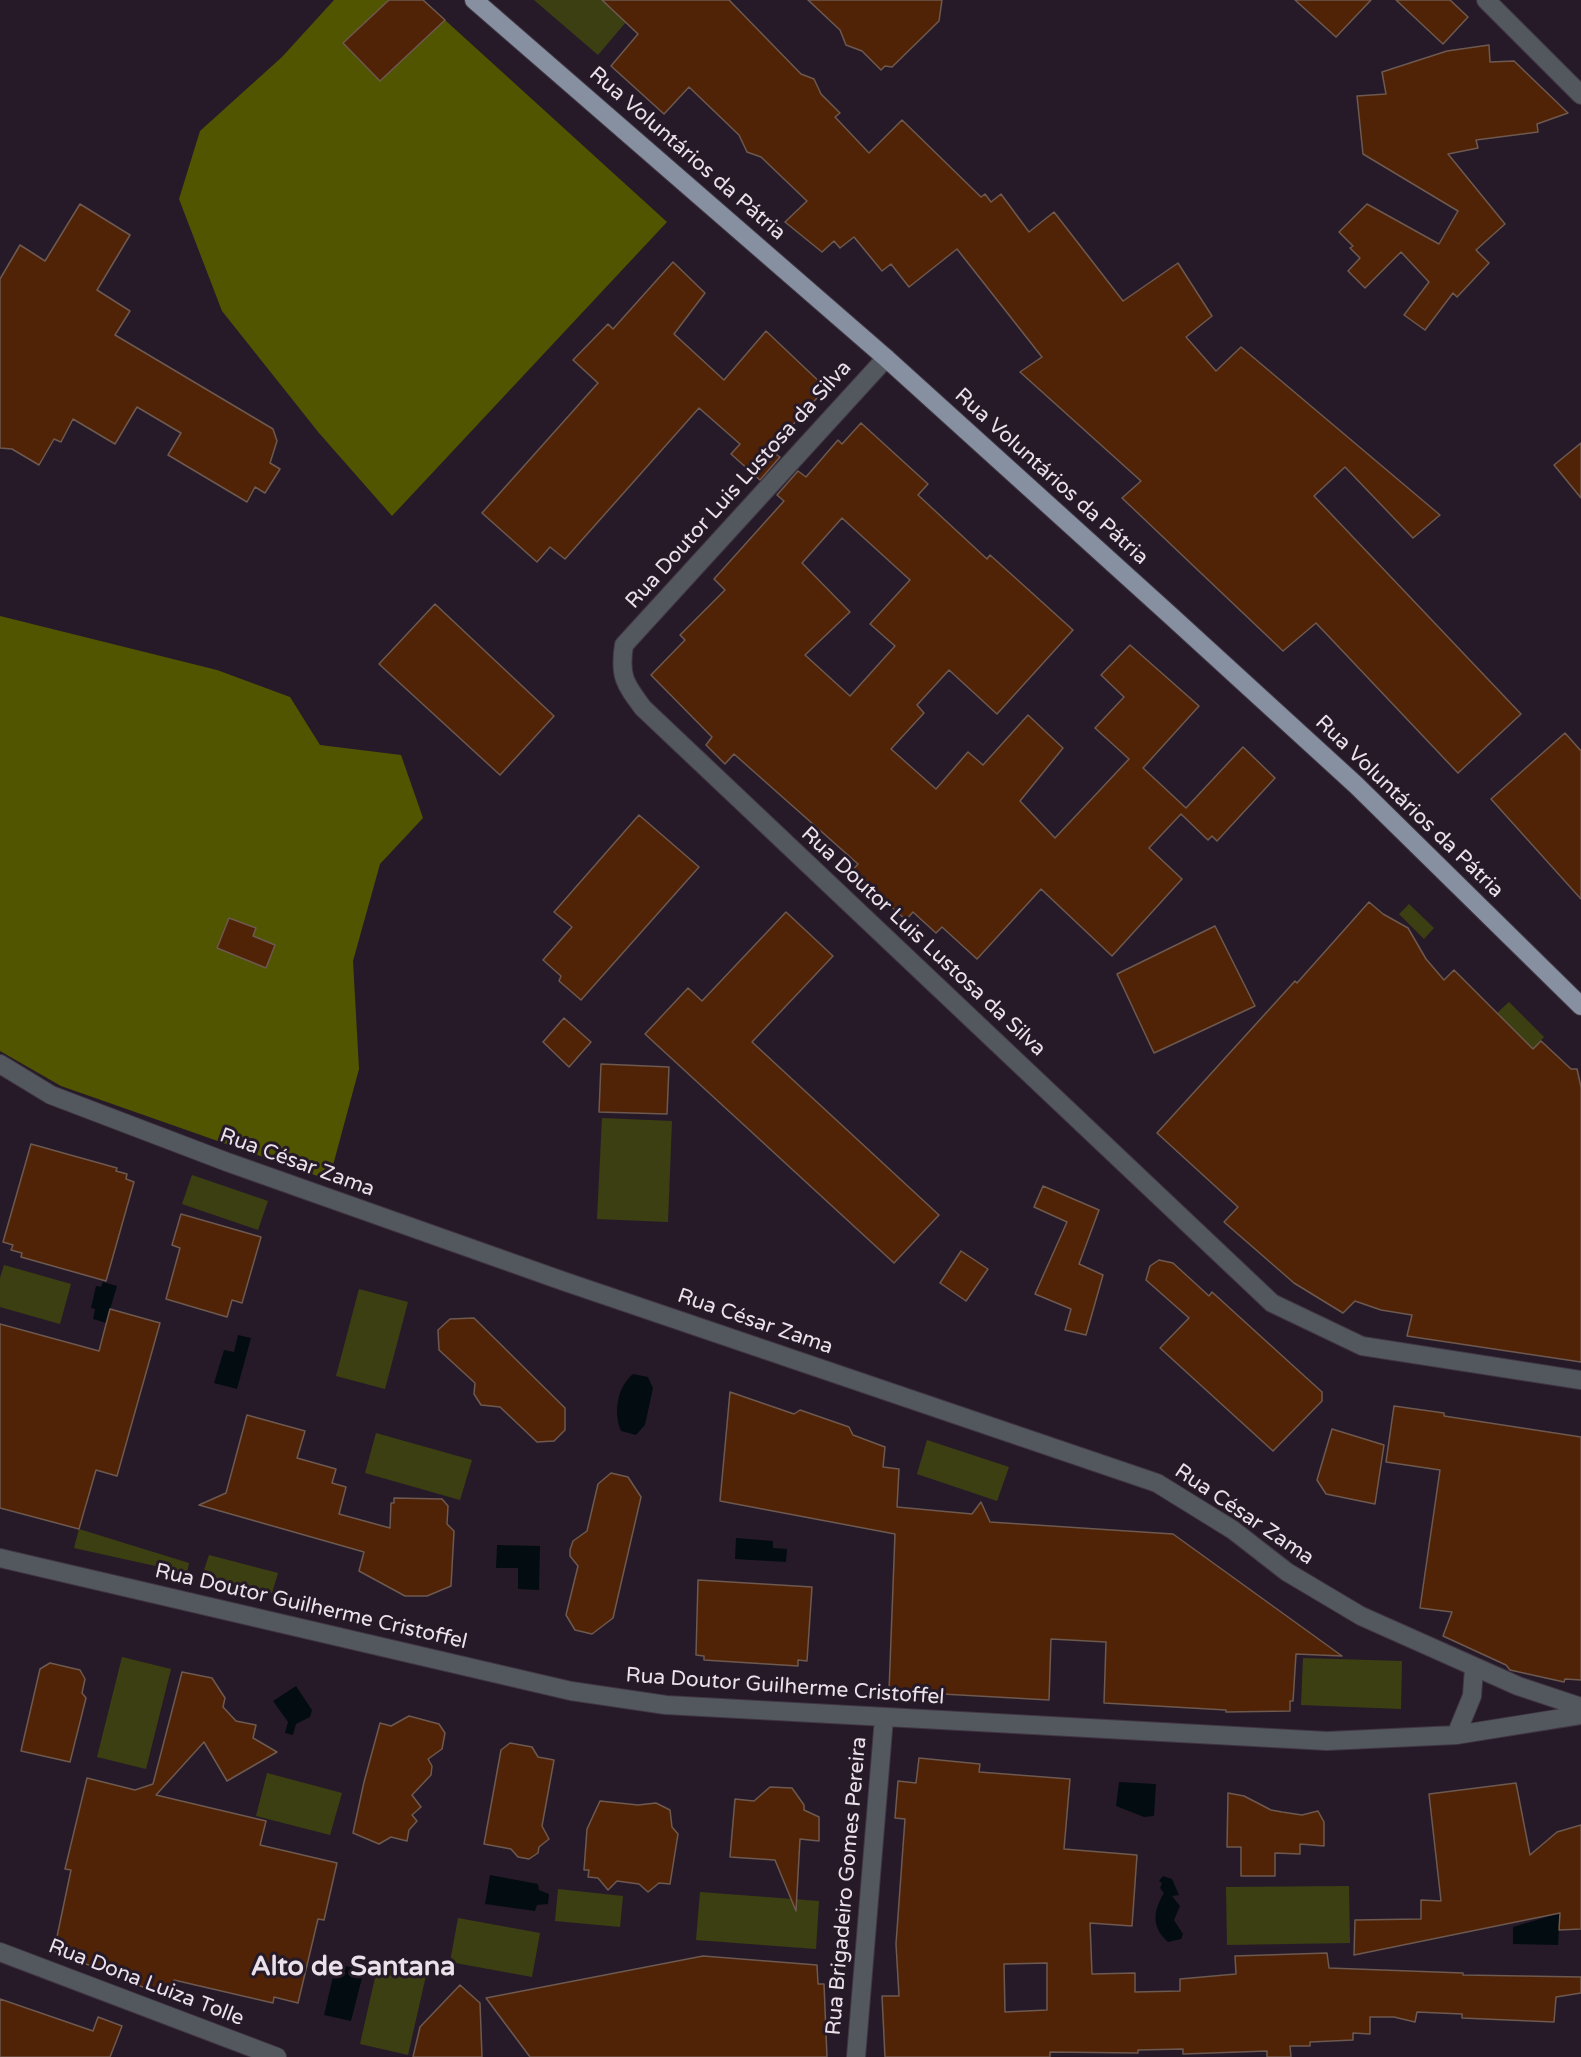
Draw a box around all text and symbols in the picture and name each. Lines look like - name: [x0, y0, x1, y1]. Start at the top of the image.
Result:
- street label: Rua Voluntários da Pátria: [584, 62, 790, 246]
- street label: Rua Doutor Luis Lustosa da Silva: [621, 356, 857, 614]
- street label: Rua Voluntários da Pátria: [949, 383, 1153, 571]
- street label: Rua Voluntários da Pátria: [1310, 710, 1508, 904]
- street label: Rua Doutor Luis Lustosa da Silva: [796, 822, 1050, 1062]
- street label: Rua César Zama: [216, 1123, 378, 1203]
- street label: Rua César Zama: [674, 1284, 836, 1360]
- street label: Rua César Zama: [1169, 1459, 1319, 1571]
- street label: Rua Doutor Guilherme Cristoffel: [152, 1559, 470, 1655]
- street label: Rua Doutor Guilherme Cristoffel: [625, 1663, 945, 1711]
- street label: Rua Brigadeiro Gomes Pereira: [821, 1736, 873, 2036]
- street label: Rua Dona Luiza Tolle: [45, 1934, 247, 2032]
- district label: Alto de Santana: [251, 1952, 455, 1984]

